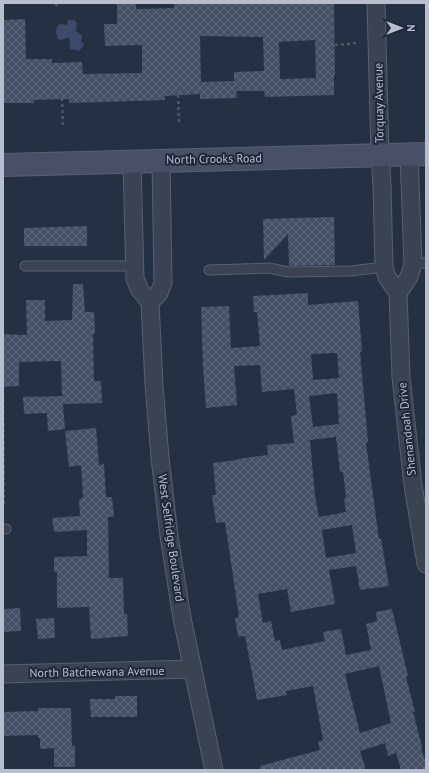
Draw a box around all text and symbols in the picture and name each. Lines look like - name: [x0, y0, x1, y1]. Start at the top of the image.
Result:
- north arrow: [381, 8, 421, 48]
- text: N: [404, 24, 418, 32]
- street label: Torquay Avenue: [370, 63, 387, 143]
- street label: North Crooks Road: [166, 150, 262, 167]
- street label: Shenandoah Drive: [394, 382, 419, 476]
- street label: West Selfridge Boulevard: [155, 473, 188, 603]
- street label: North Batchewana Avenue: [29, 663, 165, 680]

